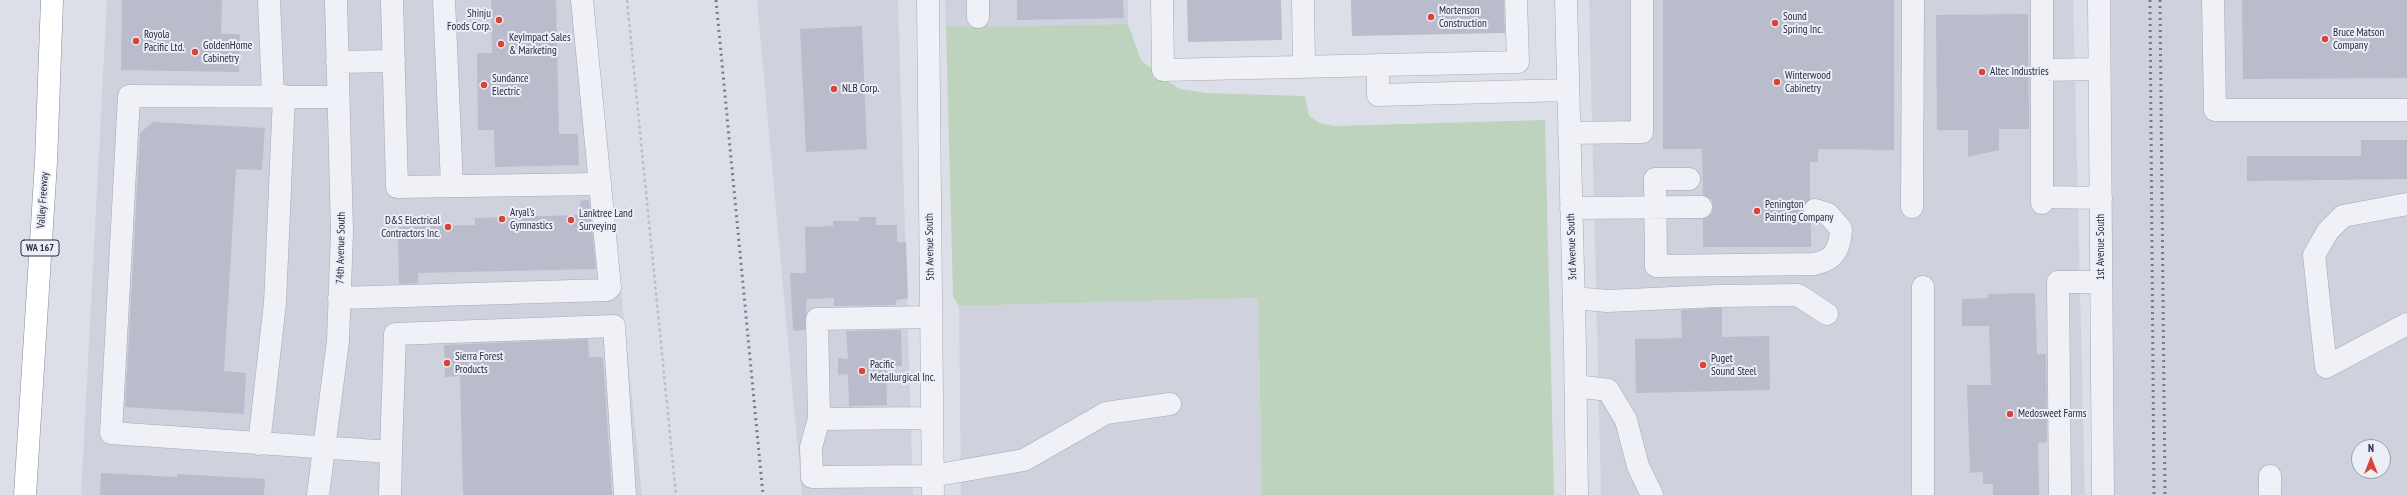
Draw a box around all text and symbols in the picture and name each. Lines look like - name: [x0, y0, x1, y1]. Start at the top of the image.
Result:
- place label: Mortenson Construction: [1439, 4, 1487, 30]
- place label: Shinju Foods Corp.: [447, 7, 491, 33]
- place label: Sound Spring Inc.: [1783, 10, 1823, 36]
- marker: Mortenson Construction: [1426, 12, 1436, 22]
- marker: Shinju Foods Corp.: [494, 15, 504, 25]
- marker: Sound Spring Inc.: [1770, 18, 1780, 28]
- place label: Bruce Matson Company: [2333, 26, 2384, 52]
- place label: Royola Pacific Ltd.: [144, 28, 184, 54]
- place label: KeyImpact Sales & Marketing: [509, 31, 571, 57]
- marker: Bruce Matson Company: [2320, 34, 2330, 44]
- marker: Royola Pacific Ltd.: [131, 36, 141, 46]
- place label: GoldenHome Cabinetry: [203, 39, 252, 65]
- marker: KeyImpact Sales & Marketing: [496, 39, 506, 49]
- marker: GoldenHome Cabinetry: [190, 47, 200, 57]
- place label: Altec Industries: [1990, 65, 2049, 79]
- marker: Altec Industries: [1977, 67, 1987, 77]
- place label: Winterwood Cabinetry: [1785, 69, 1831, 95]
- place label: Sundance Electric: [492, 72, 529, 98]
- marker: Winterwood Cabinetry: [1772, 77, 1782, 87]
- marker: Sundance Electric: [479, 80, 489, 90]
- place label: NLB Corp.: [842, 82, 879, 96]
- marker: NLB Corp.: [829, 84, 839, 94]
- street label: Valley Freeway: [34, 171, 52, 229]
- place label: Penington Painting Company: [1765, 198, 1833, 224]
- place label: Aryal's Gymnastics: [510, 206, 553, 232]
- marker: Penington Painting Company: [1752, 206, 1762, 216]
- place label: Lanktree Land Surveying: [579, 207, 633, 233]
- street label: 74th Avenue South: [334, 212, 348, 284]
- street label: 5th Avenue South: [923, 213, 937, 281]
- street label: 3rd Avenue South: [1564, 213, 1580, 281]
- place label: D&S Electrical Contractors Inc.: [381, 214, 440, 240]
- marker: Aryal's Gymnastics: [497, 214, 507, 224]
- street label: 1st Avenue South: [2094, 214, 2108, 280]
- marker: Lanktree Land Surveying: [566, 215, 576, 225]
- marker: D&S Electrical Contractors Inc.: [443, 222, 453, 232]
- road number: WA 167: [21, 240, 59, 256]
- place label: Sierra Forest Products: [455, 350, 503, 376]
- place label: Puget Sound Steel: [1711, 352, 1756, 378]
- marker: Sierra Forest Products: [442, 358, 452, 368]
- place label: Pacific Metallurgical Inc.: [870, 358, 936, 384]
- marker: Puget Sound Steel: [1698, 360, 1708, 370]
- marker: Pacific Metallurgical Inc.: [857, 366, 867, 376]
- place label: Medosweet Farms: [2018, 407, 2086, 421]
- marker: Medosweet Farms: [2005, 409, 2015, 419]
- north arrow: [2351, 439, 2391, 479]
- text: N: [2368, 441, 2374, 455]

